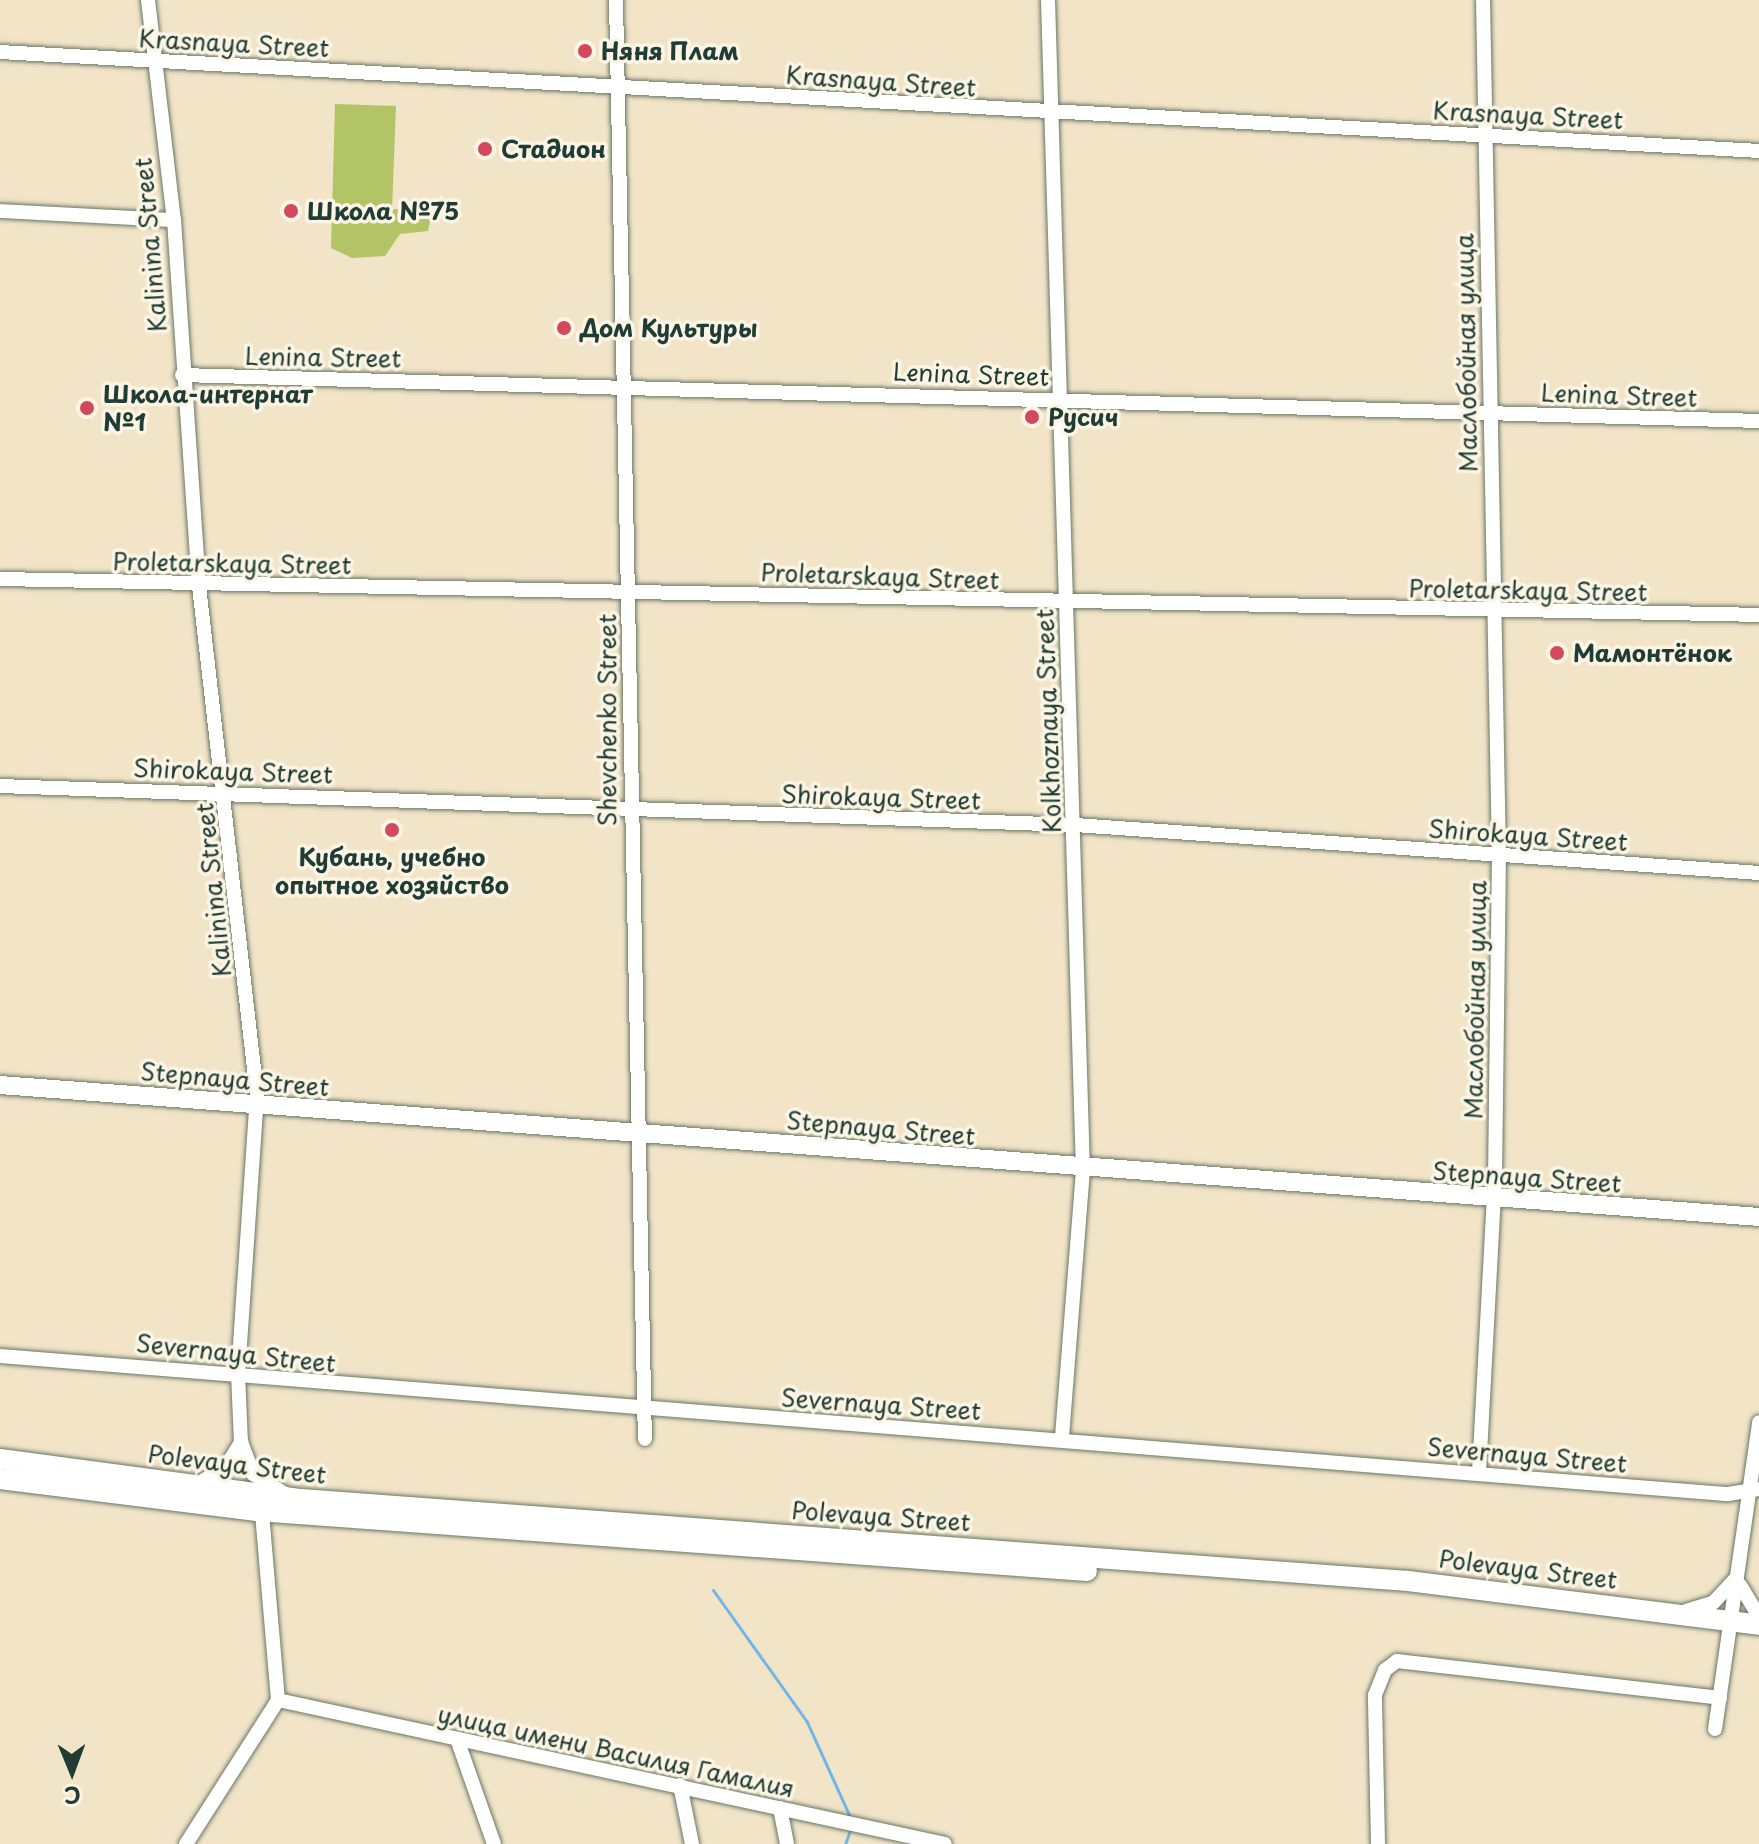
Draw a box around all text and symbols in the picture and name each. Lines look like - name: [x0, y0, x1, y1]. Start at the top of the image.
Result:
- street label: Krasnaya Street: [138, 24, 330, 62]
- place label: Няня Плам: [601, 37, 740, 65]
- marker: Няня Плам: [576, 42, 594, 60]
- street label: Krasnaya Street: [785, 60, 977, 102]
- street label: Krasnaya Street: [1432, 96, 1624, 134]
- place label: Стадион: [501, 135, 606, 163]
- marker: Стадион: [476, 140, 494, 158]
- street label: Kalinina Street: [128, 157, 172, 333]
- place label: Школа №75: [307, 197, 460, 225]
- marker: Школа №75: [282, 202, 300, 220]
- street label: Маслобойная улица: [1450, 233, 1482, 473]
- place label: Дом Культуры: [580, 314, 759, 342]
- marker: Дом Культуры: [555, 319, 573, 337]
- street label: Lenina Street: [245, 341, 401, 373]
- street label: Lenina Street: [892, 357, 1050, 391]
- street label: Lenina Street: [1540, 378, 1698, 412]
- place label: Школа-интернат №1: [103, 380, 313, 436]
- marker: Школа-интернат №1: [78, 399, 96, 417]
- place label: Русич: [1048, 403, 1119, 431]
- marker: Русич: [1023, 408, 1041, 426]
- street label: Proletarskaya Street: [112, 547, 352, 579]
- street label: Proletarskaya Street: [760, 557, 1000, 595]
- street label: Proletarskaya Street: [1408, 574, 1648, 606]
- street label: Kolkhoznaya Street: [1030, 608, 1066, 834]
- street label: Shevchenko Street: [593, 613, 621, 827]
- place label: Мамонтёнок: [1573, 639, 1732, 667]
- marker: Мамонтёнок: [1548, 644, 1566, 662]
- street label: Shirokaya Street: [133, 753, 333, 789]
- street label: Shirokaya Street: [781, 779, 981, 815]
- street label: Kalinina Street: [190, 801, 236, 979]
- street label: Shirokaya Street: [1427, 814, 1629, 856]
- marker: Кубань, учебно опытное хозяйство: [383, 821, 401, 839]
- place label: Кубань, учебно опытное хозяйство: [275, 843, 509, 899]
- street label: Маслобойная улица: [1459, 880, 1491, 1120]
- street label: Stepnaya Street: [139, 1056, 331, 1102]
- street label: Stepnaya Street: [785, 1105, 977, 1151]
- street label: Stepnaya Street: [1431, 1156, 1623, 1198]
- street label: Severnaya Street: [135, 1328, 337, 1378]
- street label: Severnaya Street: [780, 1383, 982, 1425]
- street label: Severnaya Street: [1426, 1432, 1628, 1478]
- street label: Polevaya Street: [146, 1439, 328, 1489]
- street label: Polevaya Street: [790, 1495, 972, 1537]
- street label: Polevaya Street: [1437, 1544, 1619, 1594]
- street label: улица имени Василия Гамалия: [433, 1699, 799, 1803]
- north arrow: [32, 1732, 112, 1812]
- text: С: [64, 1780, 81, 1813]

